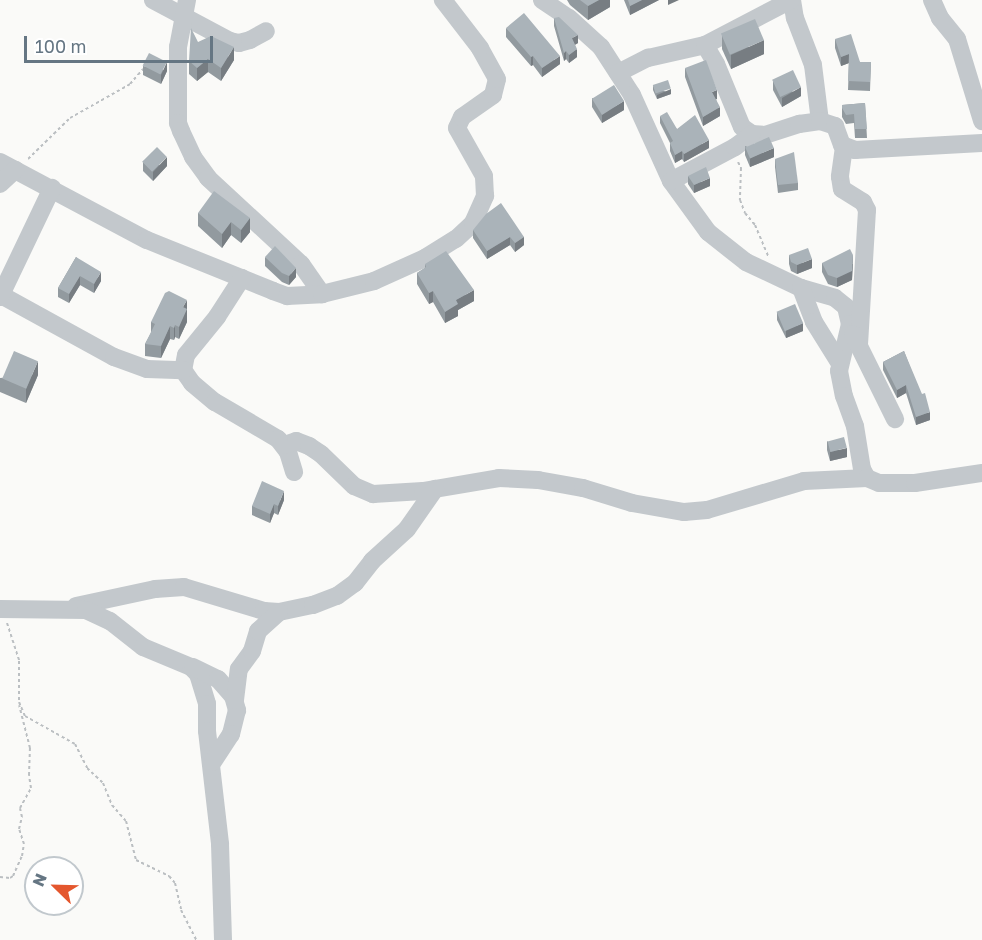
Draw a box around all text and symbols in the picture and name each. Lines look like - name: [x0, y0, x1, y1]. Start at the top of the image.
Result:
- scale bar: [27, 24, 216, 62]
- text: 100 m: [35, 35, 86, 57]
- north arrow: [24, 856, 84, 916]
- text: N: [28, 870, 51, 889]

